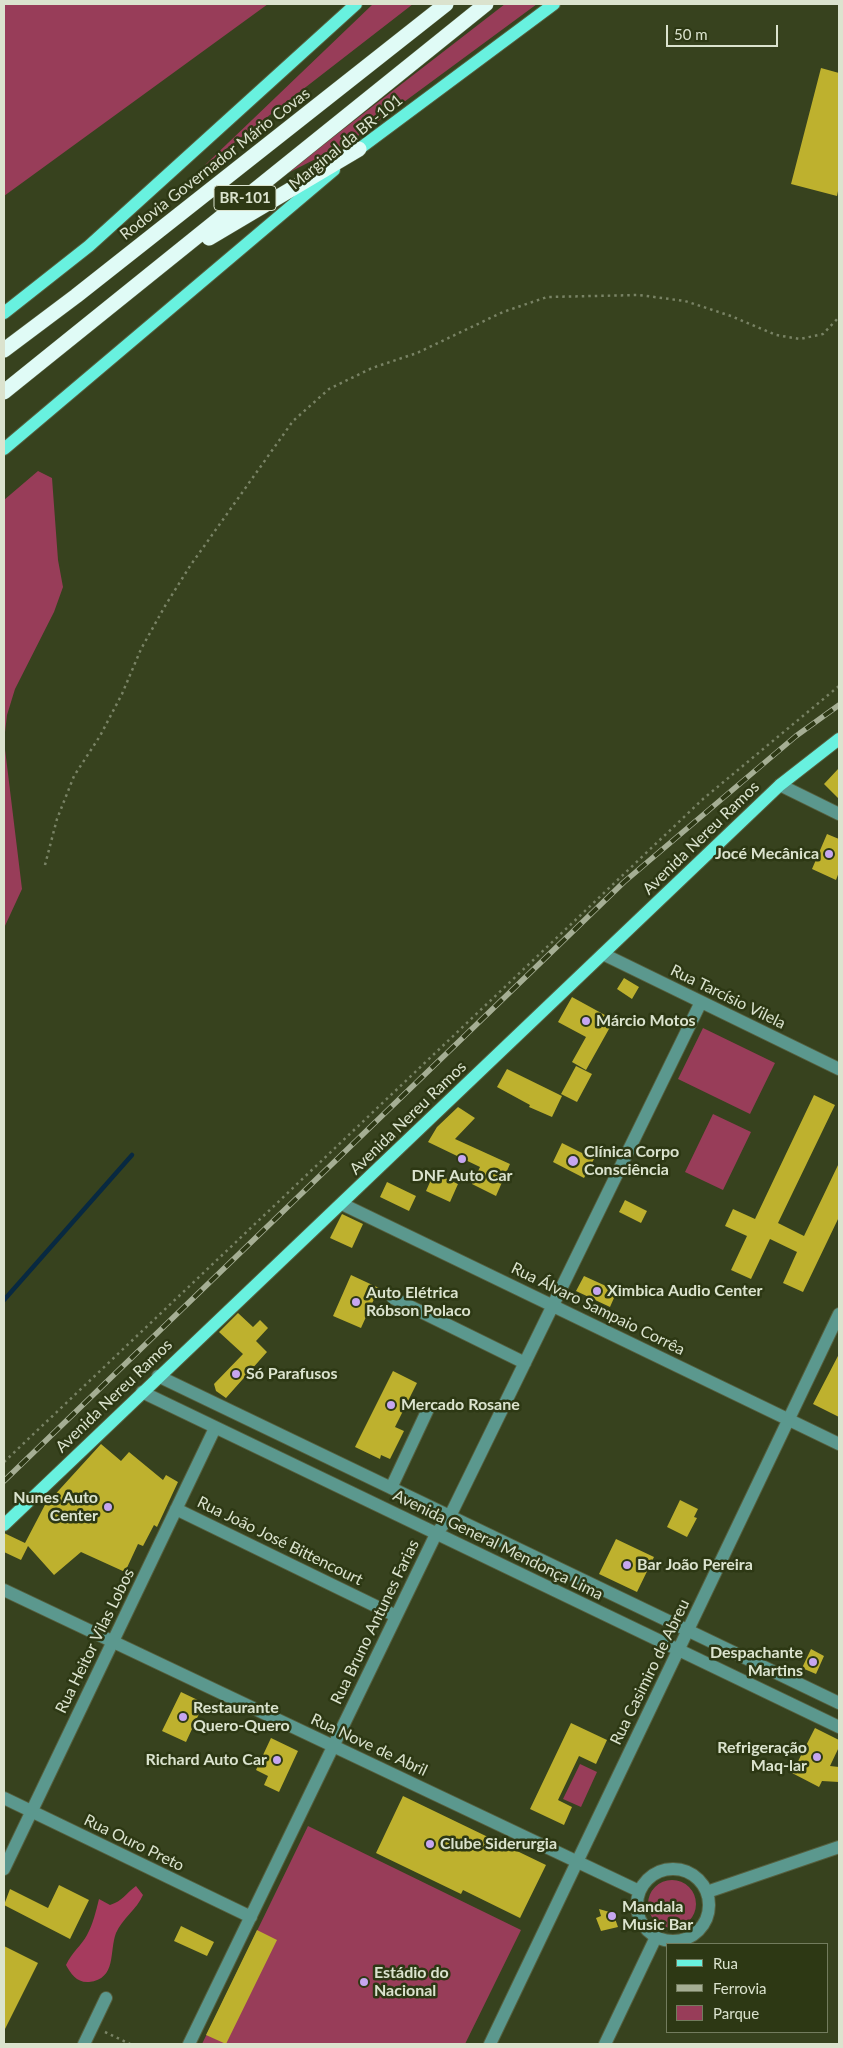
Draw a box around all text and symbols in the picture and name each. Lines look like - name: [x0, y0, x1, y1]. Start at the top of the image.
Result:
- scale bar: [668, 15, 780, 47]
- text: 50 m: [674, 25, 708, 43]
- street label: Rodovia Governador Mário Covas: [116, 84, 314, 244]
- street label: Marginal da BR-101: [285, 90, 407, 194]
- road number: BR-101: [214, 186, 276, 210]
- street label: Avenida Nereu Ramos: [639, 777, 763, 899]
- place label: Jocé Mecânica: [715, 844, 819, 864]
- marker: Jocé Mecânica: [823, 848, 835, 860]
- street label: Rua Tarcísio Vilela: [667, 961, 789, 1033]
- place label: Márcio Motos: [596, 1011, 696, 1031]
- marker: Márcio Motos: [580, 1015, 592, 1027]
- street label: Avenida Nereu Ramos: [346, 1057, 470, 1179]
- place label: Clínica Corpo Consciência: [584, 1142, 679, 1180]
- marker: DNF Auto Car: [456, 1153, 468, 1165]
- marker: Clínica Corpo Consciência: [566, 1154, 580, 1168]
- place label: DNF Auto Car: [411, 1166, 513, 1186]
- street label: Rua Álvaro Sampaio Corrêa: [508, 1259, 688, 1359]
- place label: Ximbica Audio Center: [607, 1281, 763, 1301]
- place label: Auto Elétrica Róbson Polaco: [366, 1283, 471, 1321]
- marker: Ximbica Audio Center: [591, 1285, 603, 1297]
- marker: Auto Elétrica Róbson Polaco: [350, 1296, 362, 1308]
- street label: Avenida Nereu Ramos: [52, 1335, 176, 1457]
- place label: Só Parafusos: [246, 1364, 337, 1384]
- marker: Só Parafusos: [230, 1368, 242, 1380]
- place label: Mercado Rosane: [401, 1395, 520, 1415]
- marker: Mercado Rosane: [385, 1399, 397, 1411]
- street label: Avenida General Mendonça Lima: [390, 1486, 606, 1604]
- place label: Nunes Auto Center: [13, 1488, 98, 1526]
- street label: Rua João José Bittencourt: [194, 1493, 366, 1589]
- marker: Nunes Auto Center: [102, 1501, 114, 1513]
- street label: Rua Bruno Antunes Farias: [327, 1537, 423, 1707]
- place label: Bar João Pereira: [637, 1555, 753, 1575]
- marker: Bar João Pereira: [621, 1559, 633, 1571]
- street label: Rua Heitor Vilas Lobos: [52, 1565, 138, 1717]
- street label: Rua Casimiro de Abreu: [606, 1596, 694, 1748]
- place label: Despachante Martins: [710, 1643, 803, 1681]
- marker: Despachante Martins: [807, 1656, 819, 1668]
- place label: Restaurante Quero-Quero: [193, 1698, 290, 1736]
- street label: Rua Nove de Abril: [308, 1710, 430, 1780]
- marker: Restaurante Quero-Quero: [177, 1711, 189, 1723]
- place label: Refrigeração Maq-lar: [717, 1738, 807, 1776]
- place label: Richard Auto Car: [146, 1750, 267, 1770]
- marker: Refrigeração Maq-lar: [811, 1751, 823, 1763]
- marker: Richard Auto Car: [271, 1754, 283, 1766]
- street label: Rua Ouro Preto: [81, 1810, 187, 1876]
- place label: Clube Siderurgia: [440, 1834, 557, 1854]
- marker: Clube Siderurgia: [424, 1838, 436, 1850]
- place label: Mandala Music Bar: [622, 1897, 693, 1935]
- marker: Mandala Music Bar: [606, 1910, 618, 1922]
- legend: [666, 1943, 828, 2033]
- text: Rua: [713, 1954, 738, 1972]
- place label: Estádio do Nacional: [374, 1963, 449, 2001]
- marker: Estádio do Nacional: [358, 1976, 370, 1988]
- text: Ferrovia: [713, 1979, 766, 1997]
- text: Parque: [713, 2004, 759, 2022]

